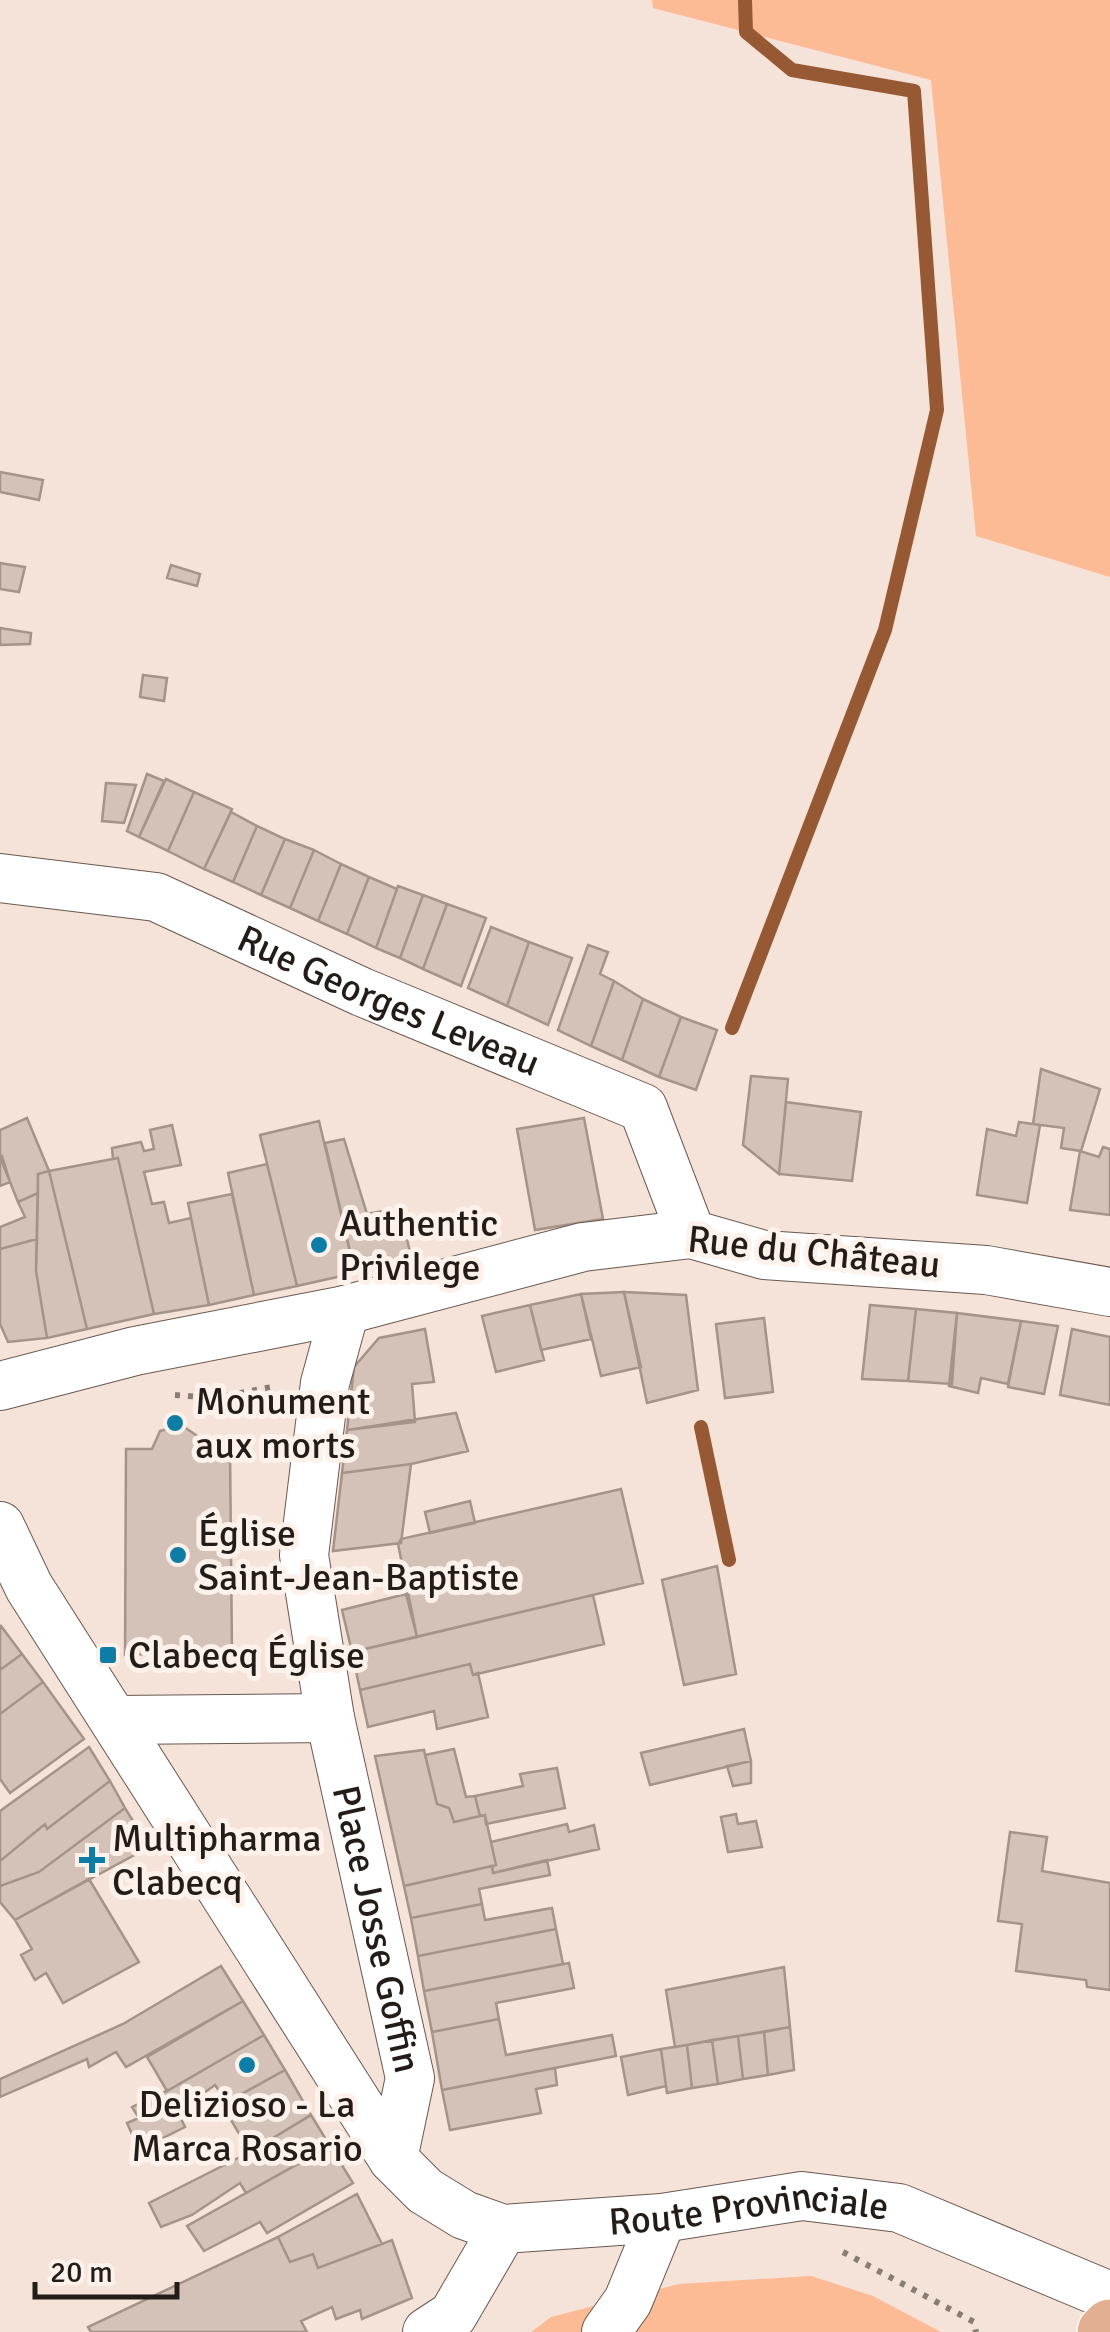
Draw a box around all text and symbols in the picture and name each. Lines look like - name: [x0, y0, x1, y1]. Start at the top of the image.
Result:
- street label: Rue Georges Leveau: [230, 914, 547, 1086]
- place label: Authentic Privilege: [339, 1200, 498, 1291]
- street label: Rue du Château: [685, 1215, 943, 1289]
- marker: Authentic Privilege: [308, 1234, 330, 1256]
- place label: Monument aux morts: [195, 1378, 370, 1469]
- marker: Monument aux morts: [164, 1412, 186, 1434]
- place label: Église Saint-Jean-Baptiste: [198, 1510, 520, 1601]
- marker: Église Saint-Jean-Baptiste: [167, 1544, 189, 1566]
- place label: Clabecq Église: [128, 1632, 365, 1679]
- marker: Clabecq Église: [97, 1644, 119, 1666]
- street label: Place Josse Goffin: [322, 1781, 432, 2077]
- place label: Multipharma Clabecq: [112, 1815, 322, 1906]
- marker: Multipharma Clabecq: [81, 1849, 103, 1871]
- marker: Delizioso - La Marca Rosario: [236, 2054, 258, 2076]
- place label: Delizioso - La Marca Rosario: [131, 2081, 363, 2172]
- street label: Route Provinciale: [607, 2171, 891, 2245]
- scale bar: [35, 2237, 178, 2299]
- text: 20 m: [50, 2254, 113, 2291]

